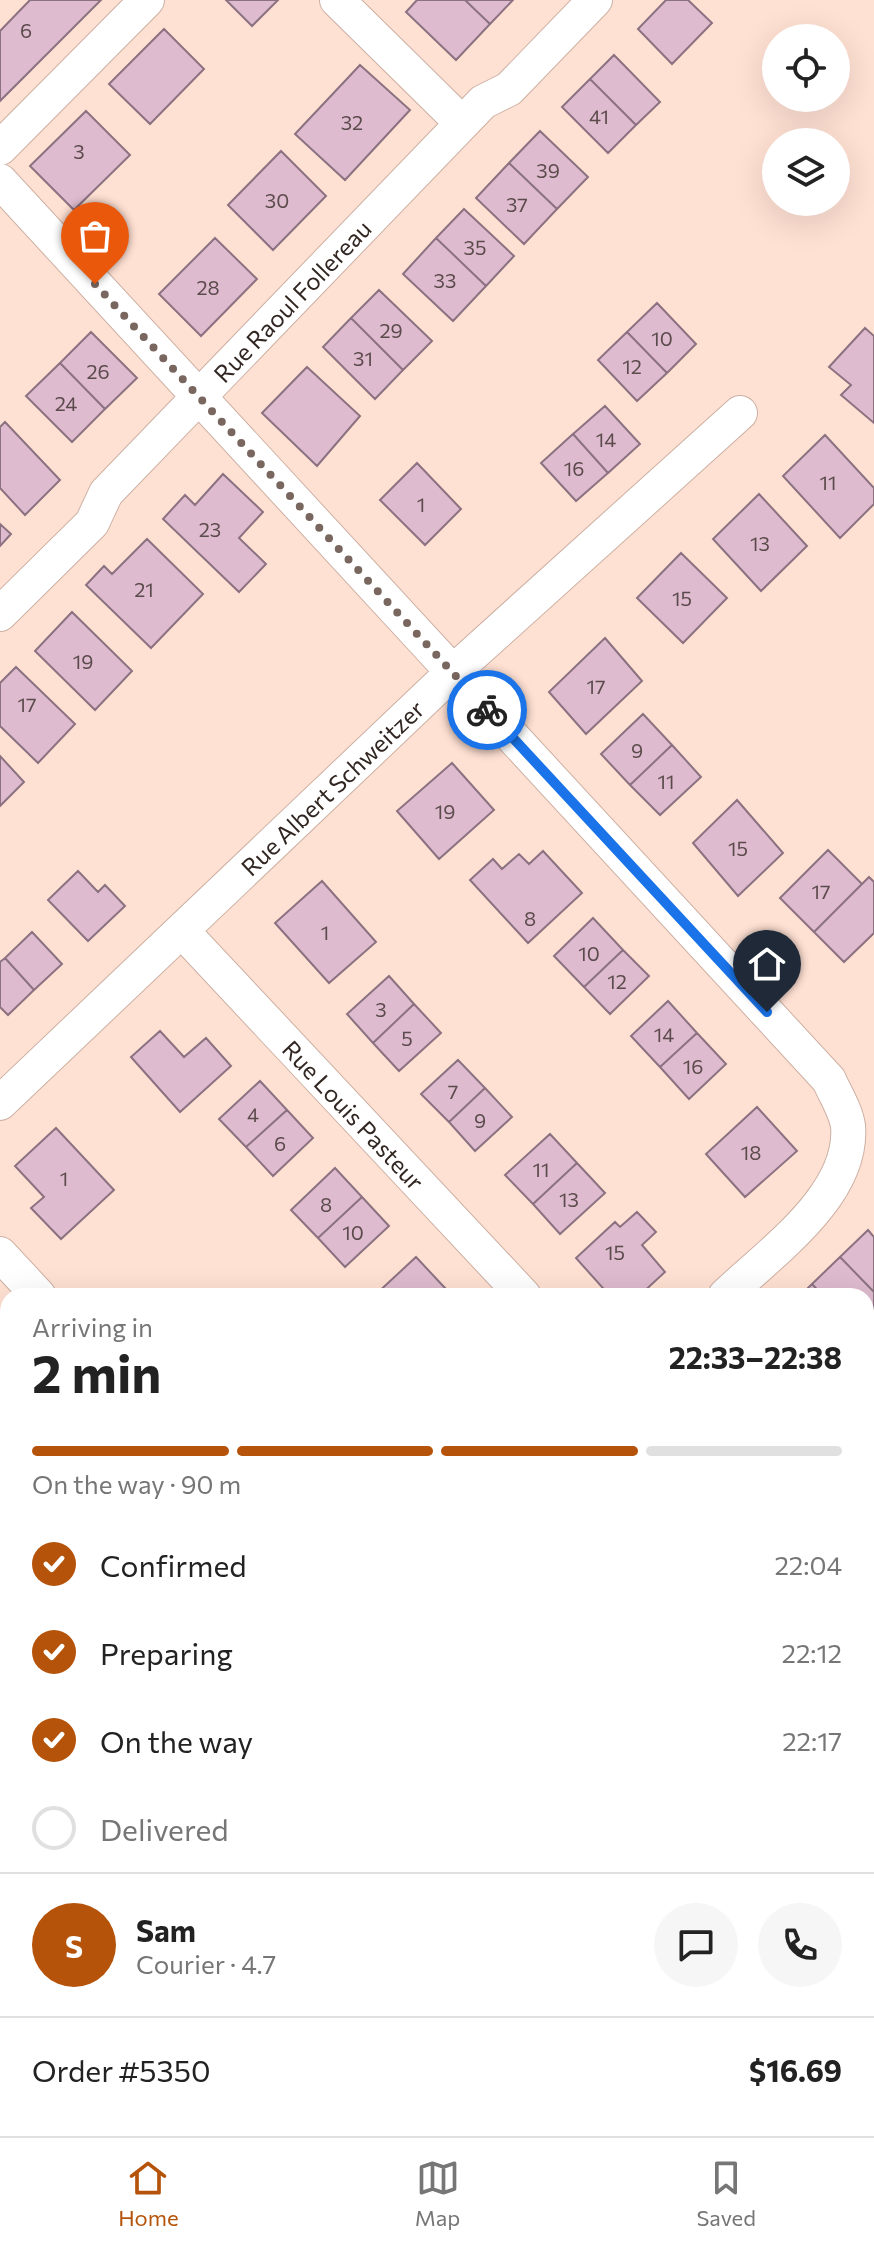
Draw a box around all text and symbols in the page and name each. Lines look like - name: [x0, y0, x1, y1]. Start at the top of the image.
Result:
- house number: 6: [20, 18, 32, 42]
- map controls: [762, 24, 850, 216]
- button: locate: [762, 24, 850, 112]
- house number: 41: [589, 104, 609, 128]
- house number: 32: [341, 110, 363, 134]
- button: layers: [762, 128, 850, 216]
- house number: 3: [73, 139, 85, 163]
- house number: 39: [536, 158, 560, 182]
- house number: 30: [265, 188, 289, 212]
- house number: 37: [506, 192, 528, 216]
- pin: [61, 202, 129, 284]
- street label: Rue Raoul Follereau: [207, 213, 376, 388]
- icon: bag: [73, 214, 117, 258]
- house number: 35: [464, 235, 486, 259]
- house number: 33: [434, 268, 456, 292]
- house number: 28: [196, 275, 220, 299]
- house number: 29: [379, 318, 403, 342]
- house number: 10: [651, 326, 673, 350]
- house number: 31: [353, 346, 373, 370]
- house number: 12: [622, 354, 642, 378]
- house number: 26: [86, 359, 110, 383]
- house number: 24: [55, 391, 77, 415]
- house number: 14: [596, 427, 616, 451]
- house number: 16: [564, 456, 584, 480]
- house number: 11: [819, 470, 837, 494]
- house number: 1: [417, 492, 425, 516]
- house number: 23: [199, 517, 221, 541]
- house number: 13: [750, 531, 770, 555]
- house number: 21: [134, 577, 154, 601]
- house number: 15: [672, 586, 692, 610]
- house number: 19: [73, 649, 93, 673]
- courier: [447, 670, 527, 750]
- house number: 17: [586, 674, 606, 698]
- icon: bike: [465, 688, 509, 732]
- house number: 17: [17, 692, 37, 716]
- street label: Rue Albert Schweitzer: [234, 693, 430, 881]
- house number: 9: [631, 738, 643, 762]
- house number: 11: [657, 769, 675, 793]
- house number: 19: [435, 799, 455, 823]
- house number: 15: [728, 836, 748, 860]
- house number: 17: [811, 879, 831, 903]
- house number: 8: [524, 906, 536, 930]
- house number: 1: [321, 920, 329, 944]
- pin: [733, 930, 801, 1012]
- house number: 10: [578, 941, 600, 965]
- icon: home: [745, 942, 789, 986]
- house number: 12: [607, 969, 627, 993]
- house number: 3: [375, 997, 387, 1021]
- house number: 14: [654, 1022, 674, 1046]
- house number: 5: [401, 1026, 413, 1050]
- street label: Rue Louis Pasteur: [277, 1034, 431, 1195]
- house number: 16: [683, 1054, 703, 1078]
- house number: 7: [448, 1079, 458, 1103]
- house number: 4: [247, 1102, 259, 1126]
- house number: 9: [474, 1108, 486, 1132]
- house number: 6: [274, 1131, 286, 1155]
- house number: 18: [741, 1140, 761, 1164]
- house number: 11: [532, 1157, 550, 1181]
- house number: 1: [60, 1166, 68, 1190]
- house number: 13: [559, 1187, 579, 1211]
- house number: 8: [320, 1192, 332, 1216]
- house number: 10: [342, 1220, 364, 1244]
- house number: 15: [605, 1240, 625, 1264]
- text: Arriving in: [32, 1311, 153, 1342]
- text: 22:33–22:38: [669, 1338, 842, 1375]
- text: 2 min: [32, 1340, 161, 1404]
- text: On the way · 90 m: [32, 1468, 241, 1499]
- icon: check: [32, 1542, 76, 1586]
- text: Confirmed: [100, 1546, 247, 1583]
- text: 22:04: [774, 1549, 842, 1580]
- icon: check: [32, 1630, 76, 1674]
- text: Preparing: [100, 1634, 233, 1671]
- text: 22:12: [781, 1637, 842, 1668]
- icon: check: [32, 1718, 76, 1762]
- text: On the way: [100, 1722, 253, 1759]
- text: 22:17: [782, 1725, 842, 1756]
- text: Delivered: [100, 1810, 229, 1847]
- button: chat: [654, 1903, 738, 1987]
- button: phone: [758, 1903, 842, 1987]
- text: Sam: [136, 1911, 196, 1948]
- text: S: [65, 1927, 83, 1964]
- text: Courier · 4.7: [136, 1948, 276, 1979]
- text: Order #5350: [32, 2051, 211, 2088]
- text: $16.69: [749, 2051, 842, 2088]
- tab: Home: [118, 2156, 179, 2231]
- tab: Map: [415, 2156, 460, 2231]
- tab: Saved: [696, 2156, 756, 2231]

